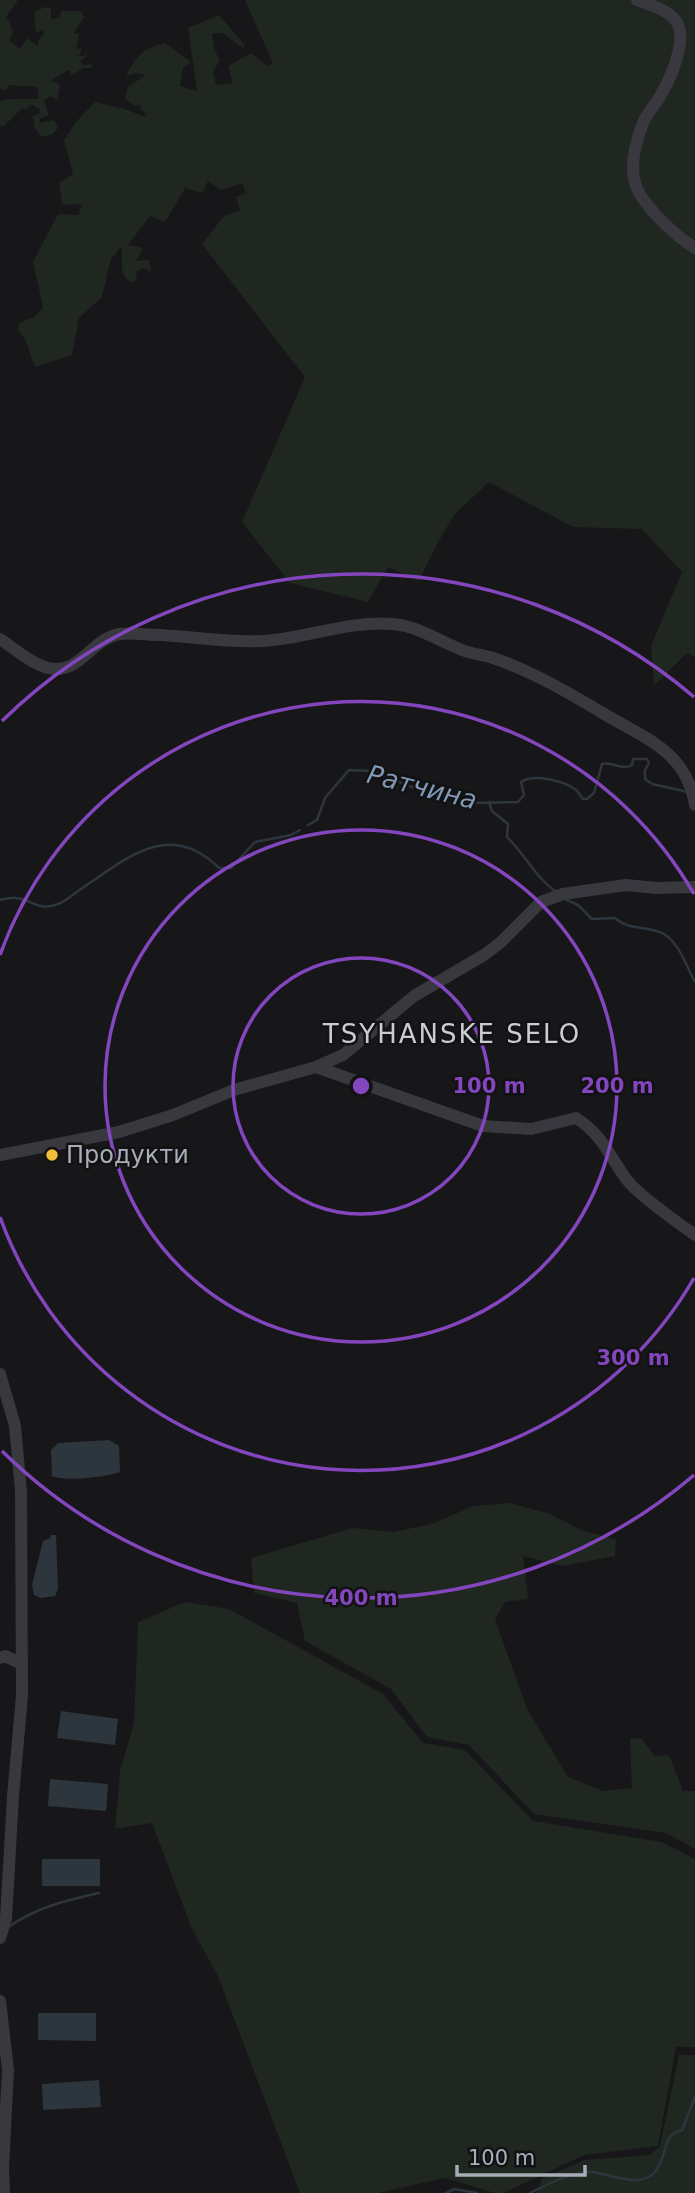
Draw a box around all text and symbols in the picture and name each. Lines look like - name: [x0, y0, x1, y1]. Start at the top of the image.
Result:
- water label: Ратчина: [364, 759, 480, 815]
- district label: TSYHANSKE SELO: [322, 1019, 581, 1049]
- centre of rings: [349, 1074, 373, 1098]
- text: 100 m: [452, 1074, 526, 1098]
- text: 200 m: [580, 1074, 654, 1098]
- place label: Продукти: [66, 1141, 189, 1169]
- marker: Продукти: [44, 1147, 60, 1163]
- text: 300 m: [596, 1346, 670, 1370]
- text: 400 m: [324, 1586, 398, 1610]
- scale bar: [457, 2134, 585, 2178]
- text: 100 m: [468, 2146, 535, 2170]

